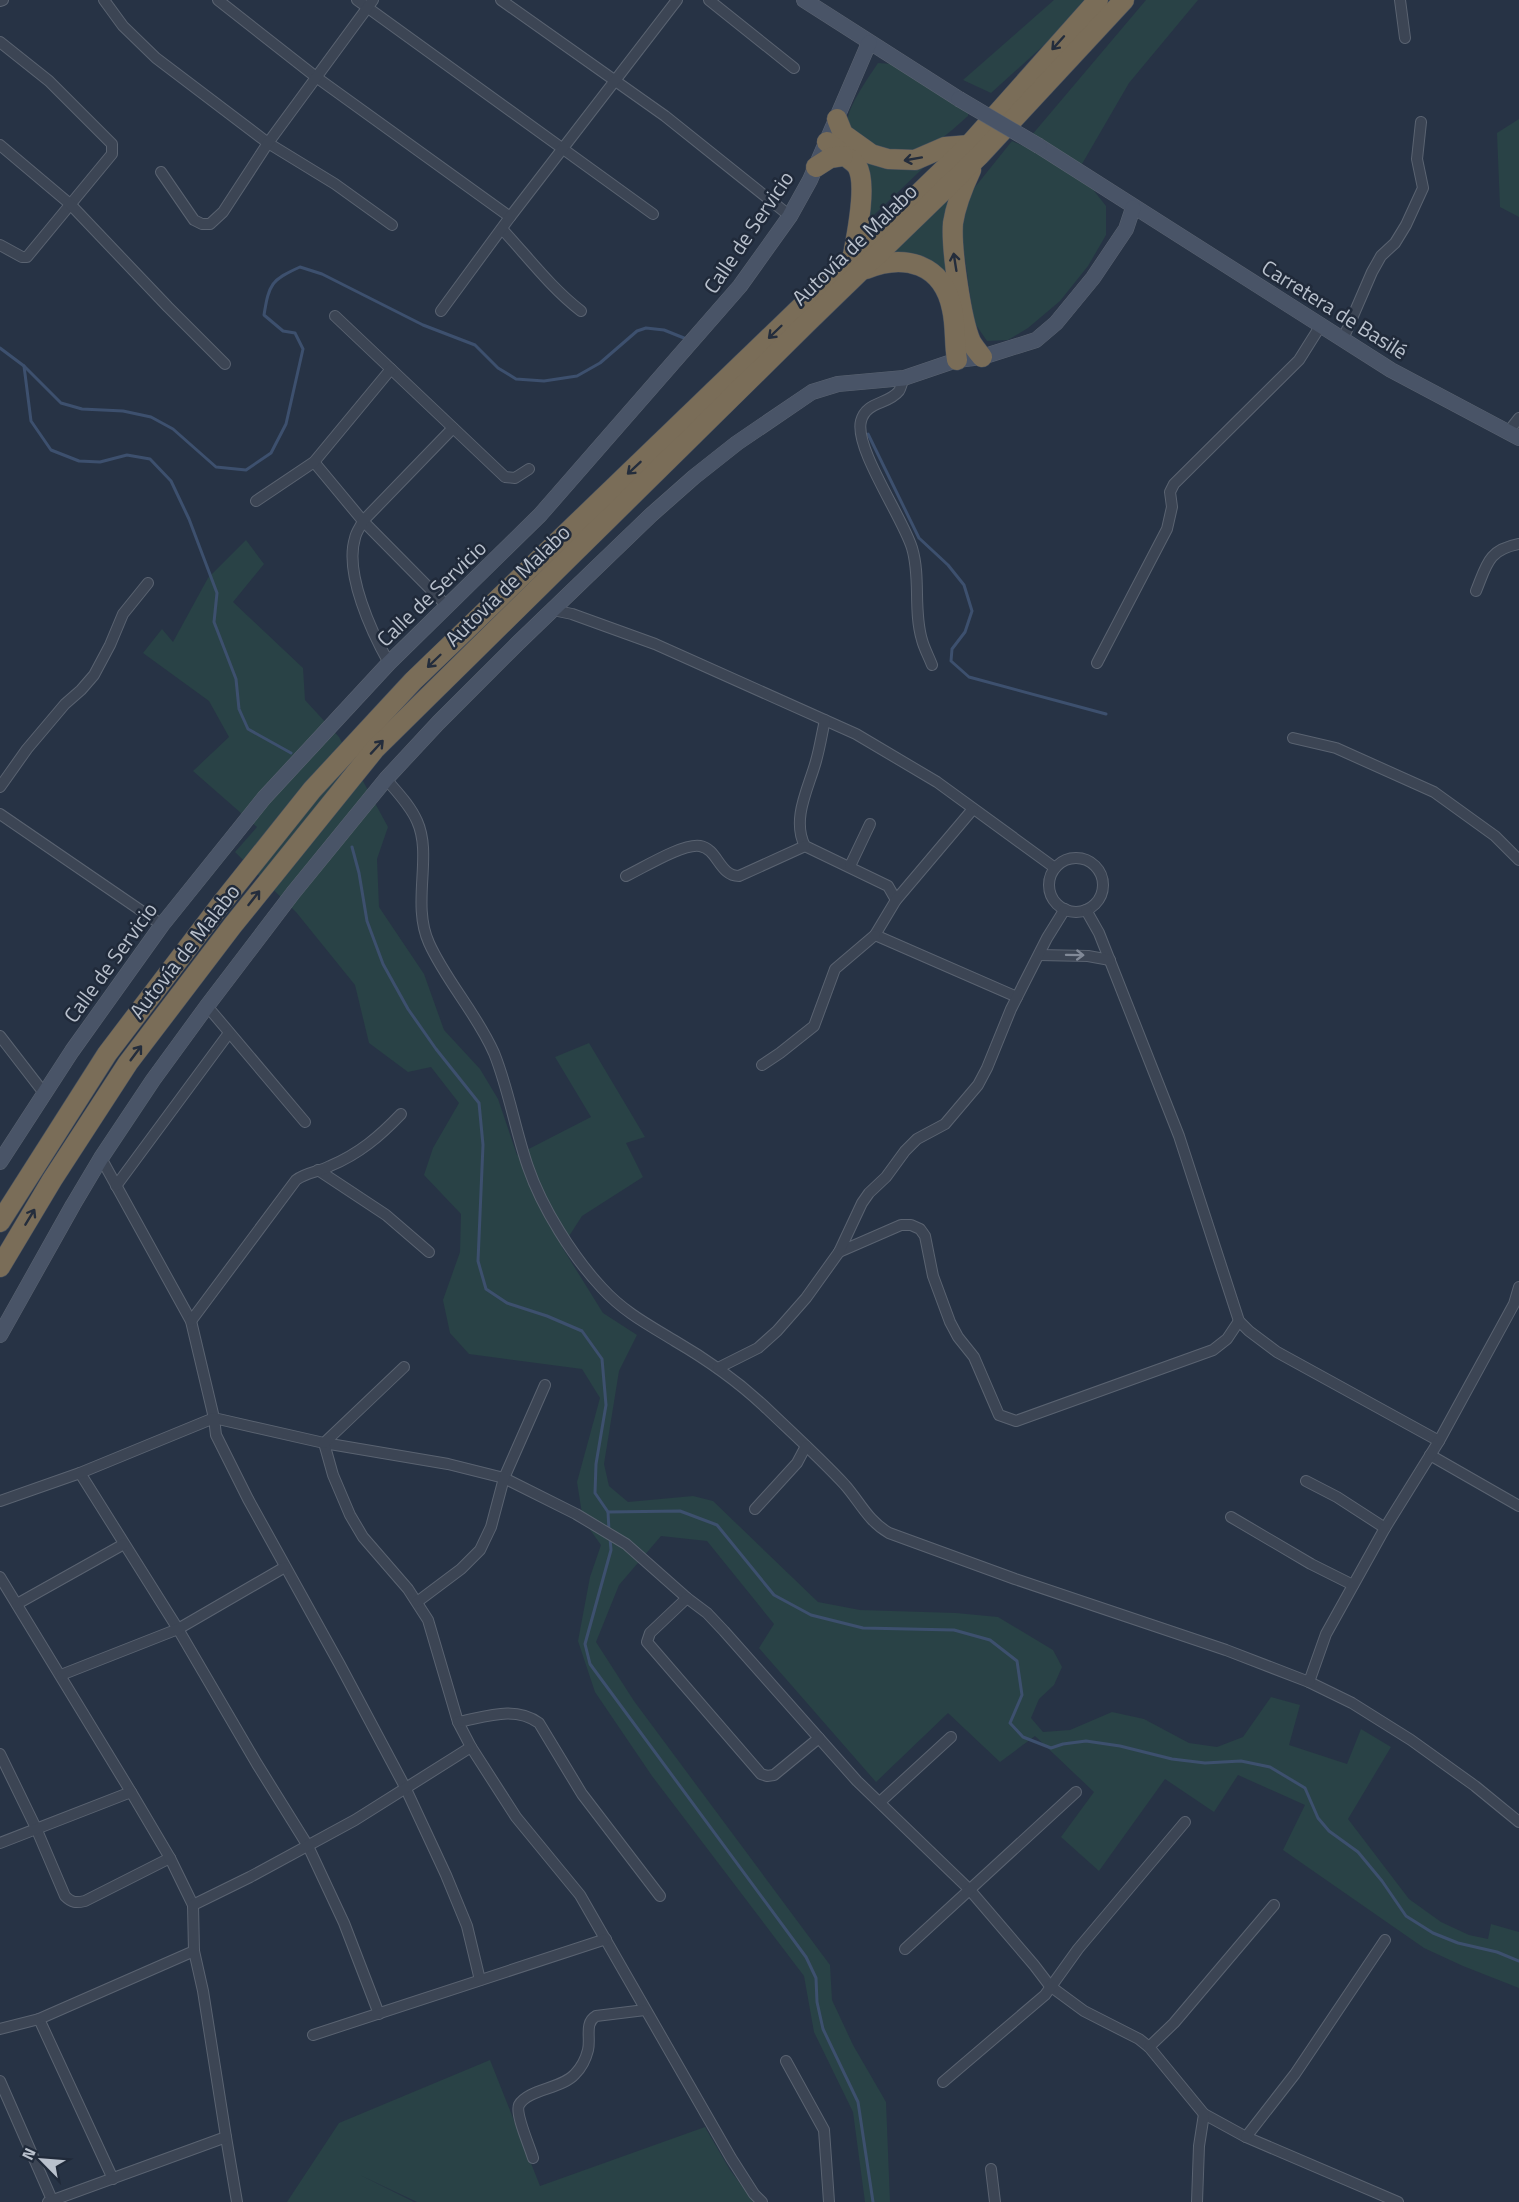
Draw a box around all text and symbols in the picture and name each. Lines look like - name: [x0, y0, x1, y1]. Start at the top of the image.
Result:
- one-way arrow: [1051, 36, 1065, 51]
- one-way arrow: [904, 154, 923, 165]
- street label: Calle de Servicio: [695, 164, 801, 300]
- street label: Autovía de Malabo: [784, 176, 924, 312]
- street label: Carretera de Basilé: [1256, 251, 1414, 367]
- one-way arrow: [950, 252, 961, 272]
- one-way arrow: [767, 325, 782, 340]
- one-way arrow: [627, 460, 642, 475]
- street label: Autovía de Malabo: [437, 517, 577, 653]
- street label: Calle de Servicio: [369, 532, 493, 654]
- one-way arrow: [426, 654, 441, 668]
- one-way arrow: [370, 740, 384, 755]
- street label: Autovía de Malabo: [121, 877, 247, 1025]
- one-way arrow: [248, 891, 261, 907]
- street label: Calle de Servicio: [55, 895, 165, 1029]
- one-way arrow: [1064, 950, 1084, 961]
- one-way arrow: [129, 1045, 142, 1061]
- one-way arrow: [24, 1209, 36, 1226]
- north arrow: [12, 2130, 72, 2190]
- text: N: [15, 2144, 42, 2164]

